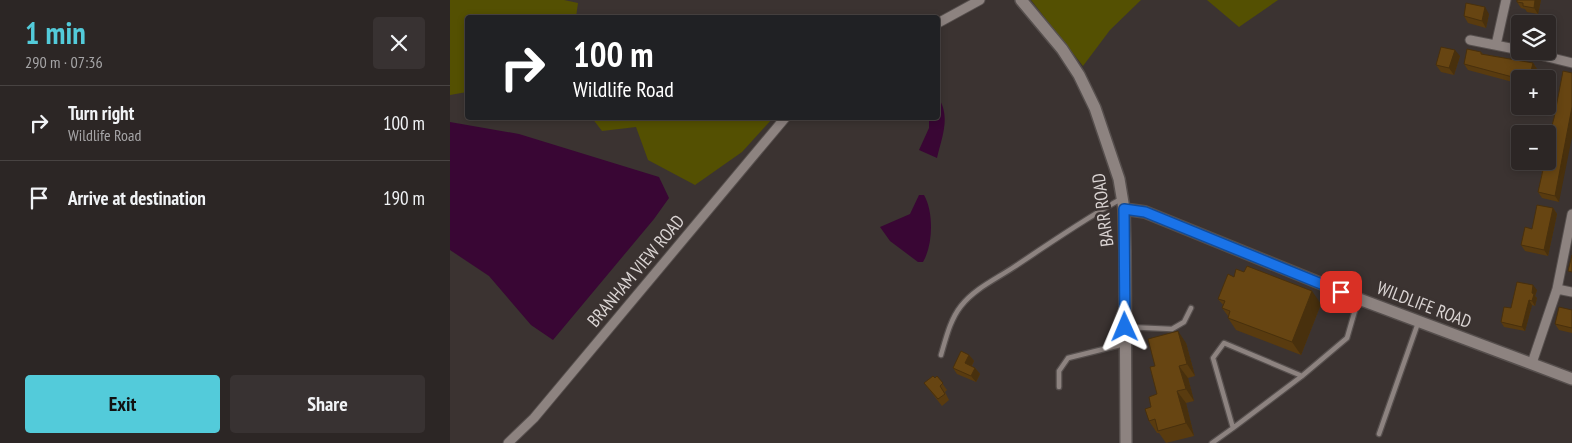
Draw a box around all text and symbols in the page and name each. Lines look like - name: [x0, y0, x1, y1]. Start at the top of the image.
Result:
- text: 1 min: [25, 13, 86, 52]
- map controls: [1511, 15, 1556, 170]
- button: layers: [1511, 15, 1556, 60]
- button: close: [373, 17, 425, 69]
- text: 100 m: [573, 31, 654, 77]
- icon: right: [490, 35, 555, 100]
- text: 290 m · 07:36: [25, 52, 103, 72]
- button: +: [1511, 70, 1556, 115]
- text: Wildlife Road: [573, 75, 674, 103]
- text: Turn right: [68, 101, 134, 125]
- icon: right: [25, 109, 53, 137]
- text: 100 m: [383, 111, 425, 135]
- text: Wildlife Road: [68, 125, 141, 145]
- button: −: [1511, 125, 1556, 170]
- street label: BARR ROAD: [1087, 172, 1118, 248]
- icon: arrive: [25, 184, 53, 212]
- text: Arrive at destination: [68, 186, 206, 210]
- text: 190 m: [383, 186, 425, 210]
- street label: BRANHAM VIEW ROAD: [582, 210, 689, 331]
- pin: [1320, 271, 1362, 313]
- street label: WILDLIFE ROAD: [1374, 276, 1475, 333]
- icon: arrive: [1327, 278, 1355, 306]
- position arrow: [1098, 300, 1150, 352]
- button: Exit: [25, 375, 220, 433]
- button: Share: [230, 375, 425, 433]

